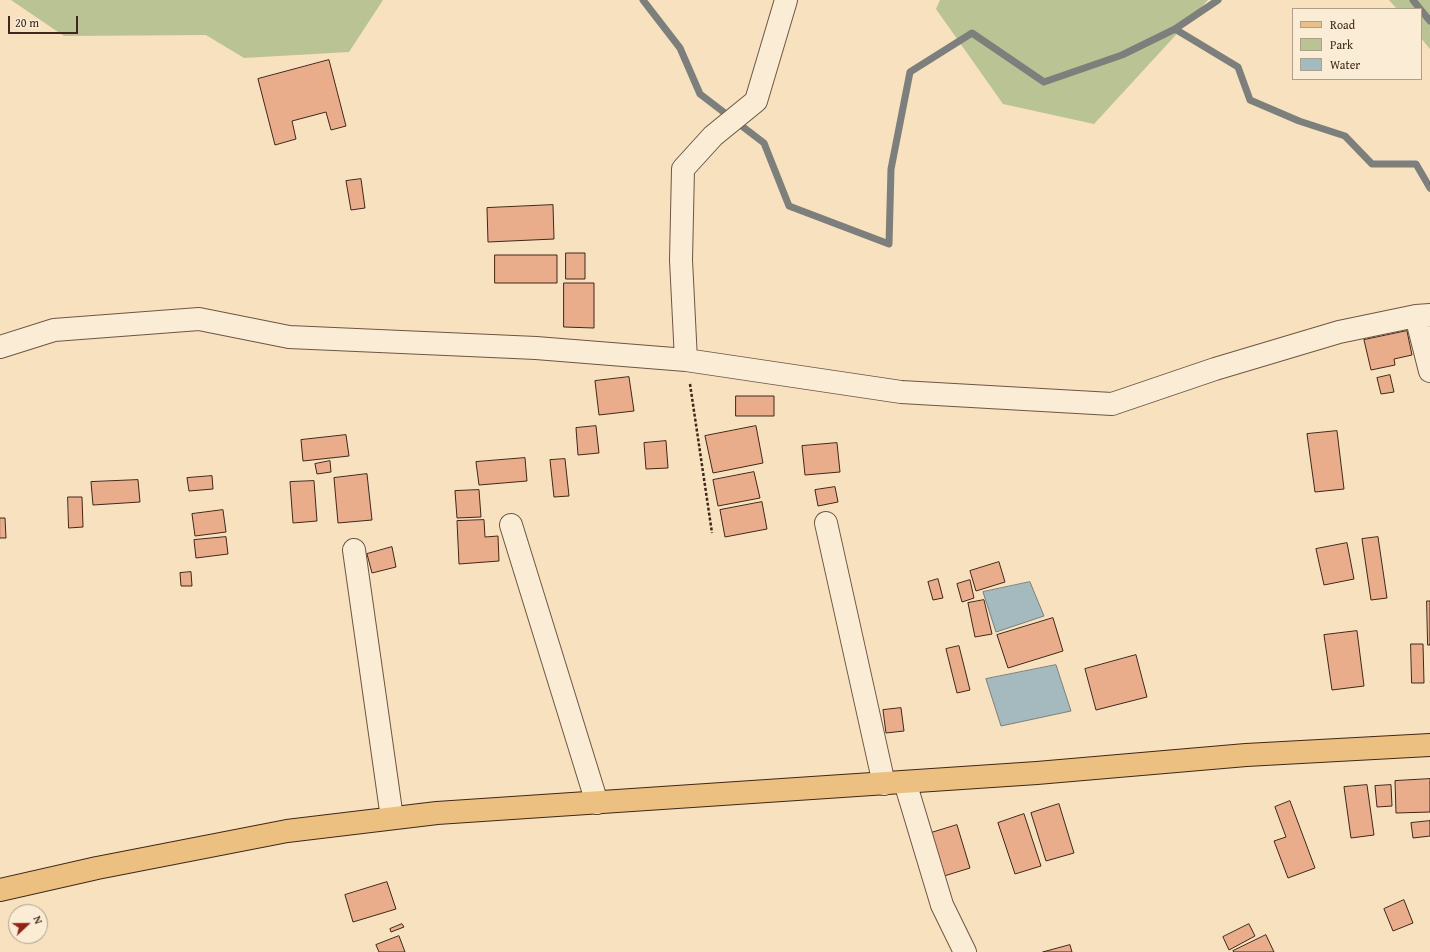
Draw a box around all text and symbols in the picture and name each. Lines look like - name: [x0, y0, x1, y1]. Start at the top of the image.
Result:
- scale bar: [10, 8, 80, 34]
- legend: [1292, 8, 1422, 80]
- text: 20 m: [15, 14, 39, 31]
- text: Road: [1330, 16, 1355, 33]
- text: Park: [1330, 36, 1353, 53]
- text: Water: [1330, 56, 1360, 73]
- north arrow: [8, 904, 48, 944]
- text: N: [29, 913, 47, 926]

